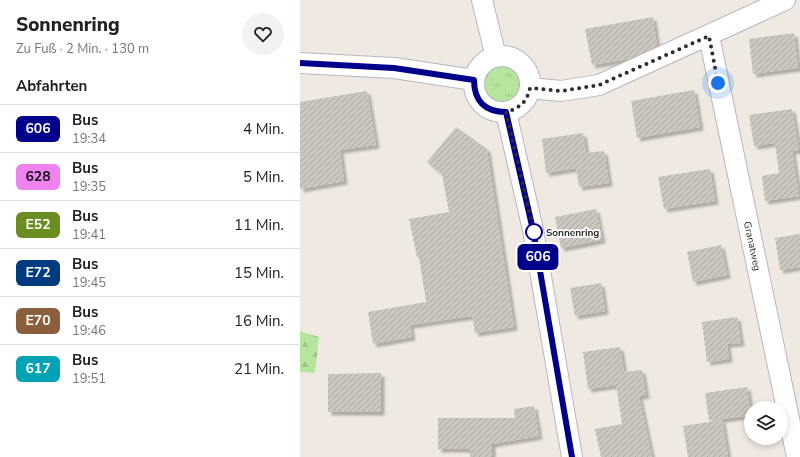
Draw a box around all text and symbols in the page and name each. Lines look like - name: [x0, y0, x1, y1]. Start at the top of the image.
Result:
- text: Sonnenring: [16, 12, 120, 38]
- button: heart: [242, 13, 284, 55]
- text: Zu Fuß · 2 Min. · 130 m: [16, 40, 149, 58]
- your location: [708, 73, 728, 93]
- text: Abfahrten: [16, 76, 87, 96]
- text: Bus: [72, 110, 98, 130]
- text: 606: [25, 119, 51, 138]
- text: 4 Min.: [243, 119, 284, 139]
- text: 19:34: [72, 130, 106, 148]
- text: Bus: [72, 158, 98, 178]
- text: 628: [25, 167, 51, 186]
- text: 5 Min.: [243, 167, 284, 187]
- text: 19:35: [72, 178, 106, 196]
- text: Bus: [72, 206, 98, 226]
- text: E52: [25, 215, 51, 234]
- text: 11 Min.: [234, 215, 284, 235]
- street label: Granatweg: [740, 220, 764, 272]
- marker: Sonnenring: [525, 223, 543, 241]
- text: 19:41: [72, 226, 106, 244]
- place label: Sonnenring: [546, 226, 599, 240]
- line badge: 606: [515, 244, 561, 270]
- text: 606: [525, 247, 551, 266]
- text: Bus: [72, 254, 98, 274]
- text: E72: [25, 263, 51, 282]
- text: 15 Min.: [234, 263, 284, 283]
- text: 19:45: [72, 274, 106, 292]
- text: Bus: [72, 302, 98, 322]
- text: E70: [25, 311, 51, 330]
- text: 16 Min.: [234, 311, 284, 331]
- text: 19:46: [72, 322, 106, 340]
- text: Bus: [72, 350, 98, 370]
- text: 617: [25, 359, 51, 378]
- text: 21 Min.: [234, 359, 284, 379]
- text: 19:51: [72, 370, 106, 388]
- map controls: [744, 401, 788, 445]
- button: layers: [744, 401, 788, 445]

